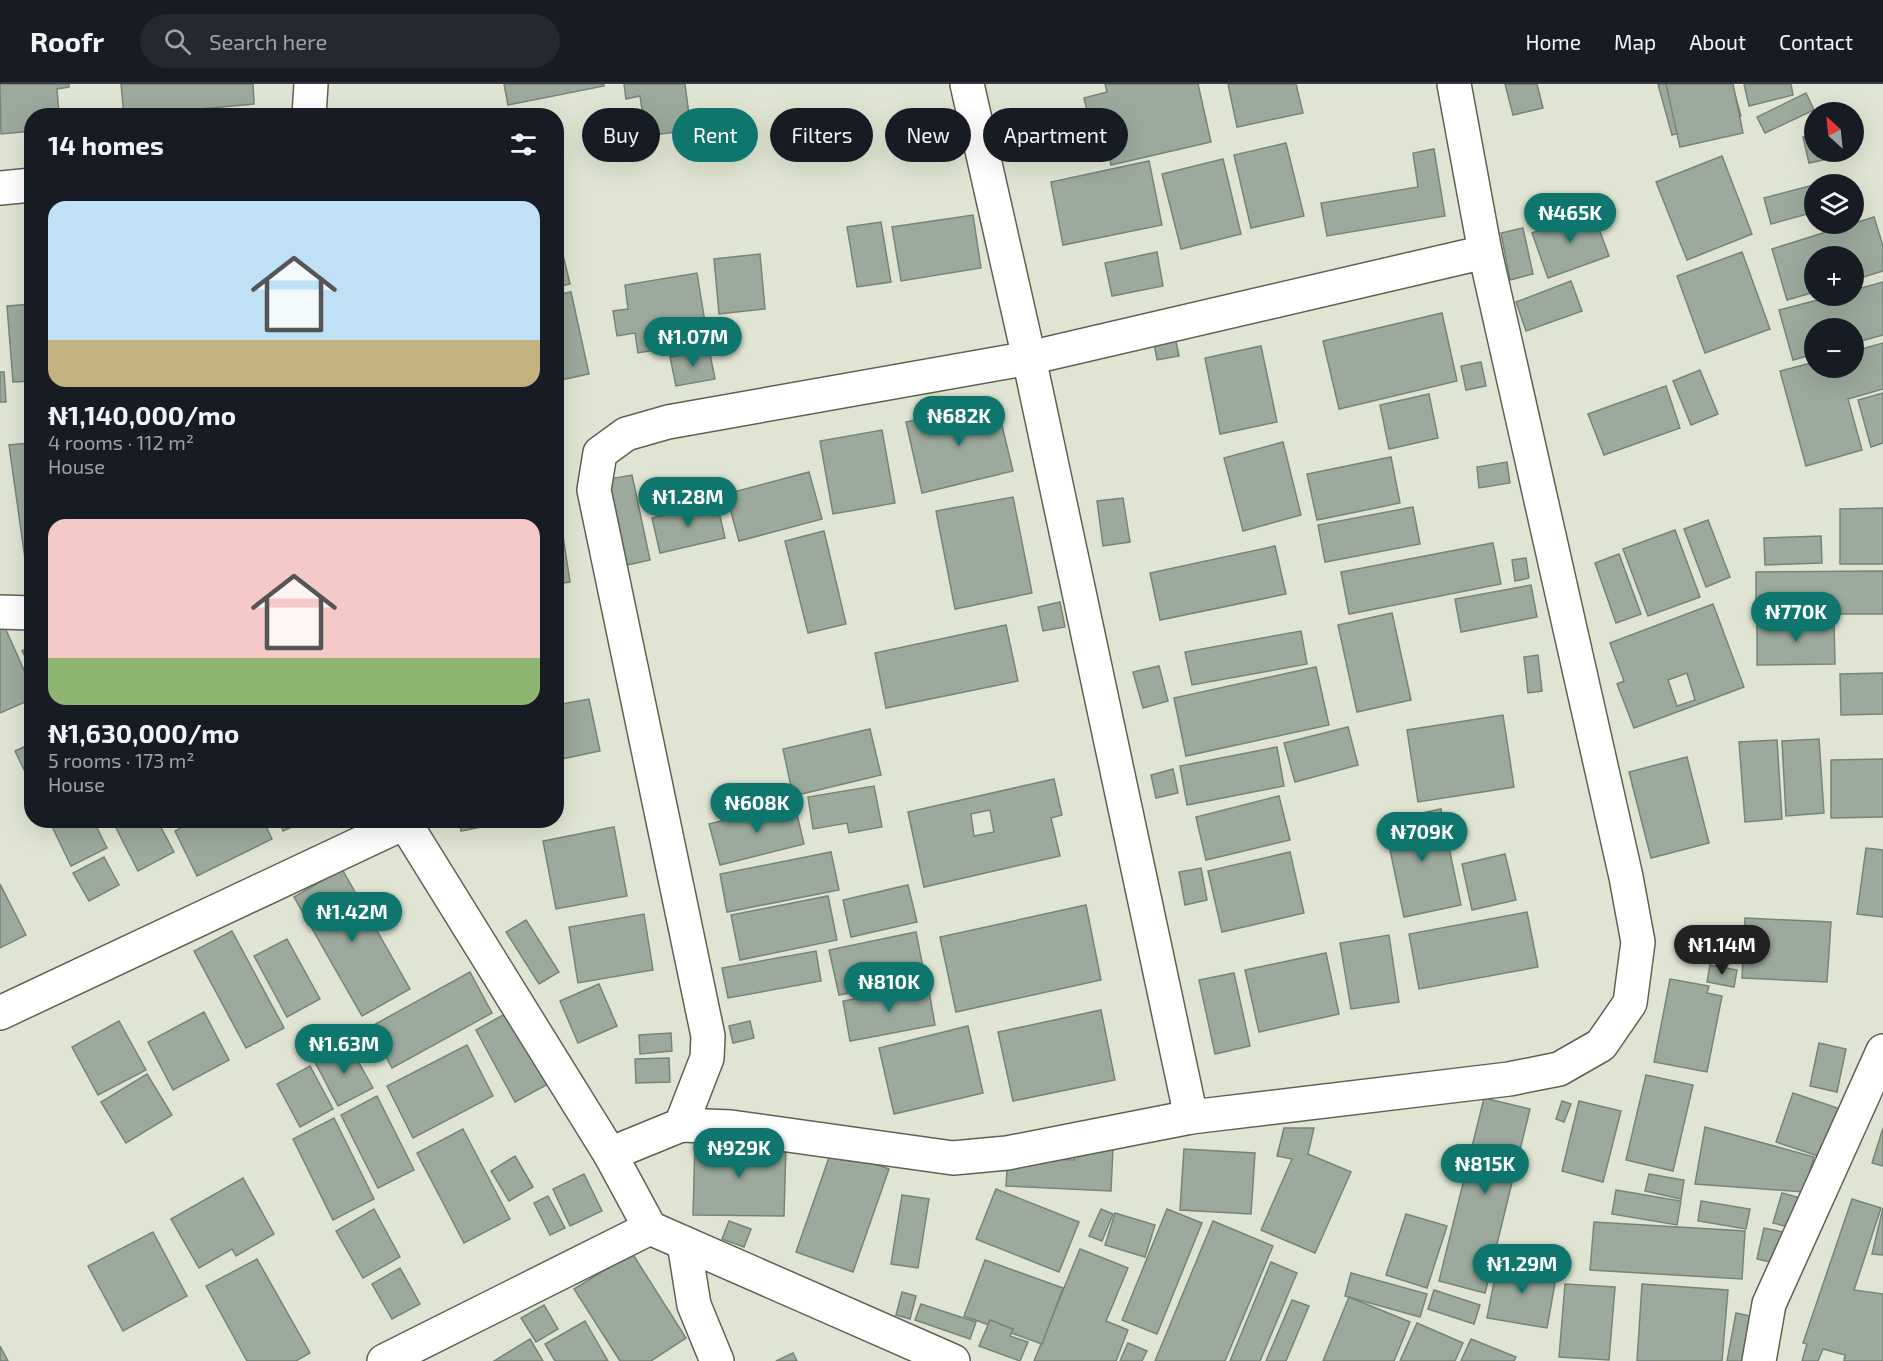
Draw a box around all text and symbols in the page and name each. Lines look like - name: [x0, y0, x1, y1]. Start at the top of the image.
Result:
- search box: [140, 14, 560, 68]
- text: Roofr: [30, 24, 104, 58]
- icon: search: [161, 25, 194, 58]
- text: Search here: [209, 28, 327, 54]
- text: Home: [1525, 29, 1581, 54]
- text: Map: [1614, 29, 1656, 54]
- text: About: [1689, 29, 1746, 54]
- text: Contact: [1779, 29, 1853, 54]
- north arrow: [1804, 102, 1864, 162]
- map controls: [1804, 102, 1864, 378]
- chip: Buy: [582, 108, 660, 162]
- chip: Rent: [672, 108, 758, 162]
- chip: Filters: [770, 108, 873, 162]
- chip: New: [885, 108, 971, 162]
- chip: Apartment: [983, 108, 1128, 162]
- icon: filters: [507, 128, 540, 161]
- text: 14 homes: [48, 129, 164, 160]
- button: layers: [1804, 174, 1864, 234]
- pin: ₦465K: [1528, 193, 1612, 244]
- text: ₦465K: [1538, 200, 1602, 224]
- icon: home: [240, 240, 348, 348]
- button: +: [1804, 246, 1864, 306]
- pin: ₦1.07M: [644, 317, 742, 368]
- button: −: [1804, 318, 1864, 378]
- text: ₦1.07M: [658, 324, 728, 348]
- pin: ₦682K: [917, 396, 1001, 447]
- text: ₦1,140,000/mo: [48, 399, 236, 430]
- text: ₦682K: [927, 403, 991, 427]
- text: 4 rooms · 112 m²: [48, 430, 194, 454]
- text: House: [48, 454, 105, 478]
- pin: ₦1.28M: [639, 477, 737, 528]
- text: ₦1.28M: [652, 484, 724, 508]
- icon: home: [240, 558, 348, 666]
- pin: ₦770K: [1754, 592, 1838, 643]
- text: ₦770K: [1765, 599, 1827, 623]
- text: ₦1,630,000/mo: [48, 717, 239, 748]
- text: 5 rooms · 173 m²: [48, 748, 195, 772]
- text: House: [48, 772, 105, 796]
- pin: ₦608K: [715, 783, 799, 834]
- text: ₦608K: [724, 790, 790, 814]
- pin: ₦709K: [1380, 812, 1464, 863]
- text: ₦709K: [1390, 819, 1454, 843]
- pin: ₦1.42M: [303, 892, 401, 943]
- text: ₦1.42M: [316, 899, 388, 923]
- pin: ₦1.14M: [1673, 925, 1771, 976]
- text: ₦1.14M: [1688, 932, 1756, 956]
- pin: ₦810K: [847, 962, 931, 1013]
- text: ₦810K: [858, 969, 920, 993]
- pin: ₦1.63M: [295, 1024, 393, 1075]
- text: ₦1.63M: [309, 1031, 379, 1055]
- pin: ₦929K: [697, 1128, 781, 1179]
- text: ₦929K: [707, 1135, 771, 1159]
- pin: ₦815K: [1443, 1144, 1527, 1195]
- text: ₦815K: [1455, 1151, 1515, 1175]
- pin: ₦1.29M: [1473, 1244, 1571, 1295]
- text: ₦1.29M: [1487, 1251, 1557, 1275]

